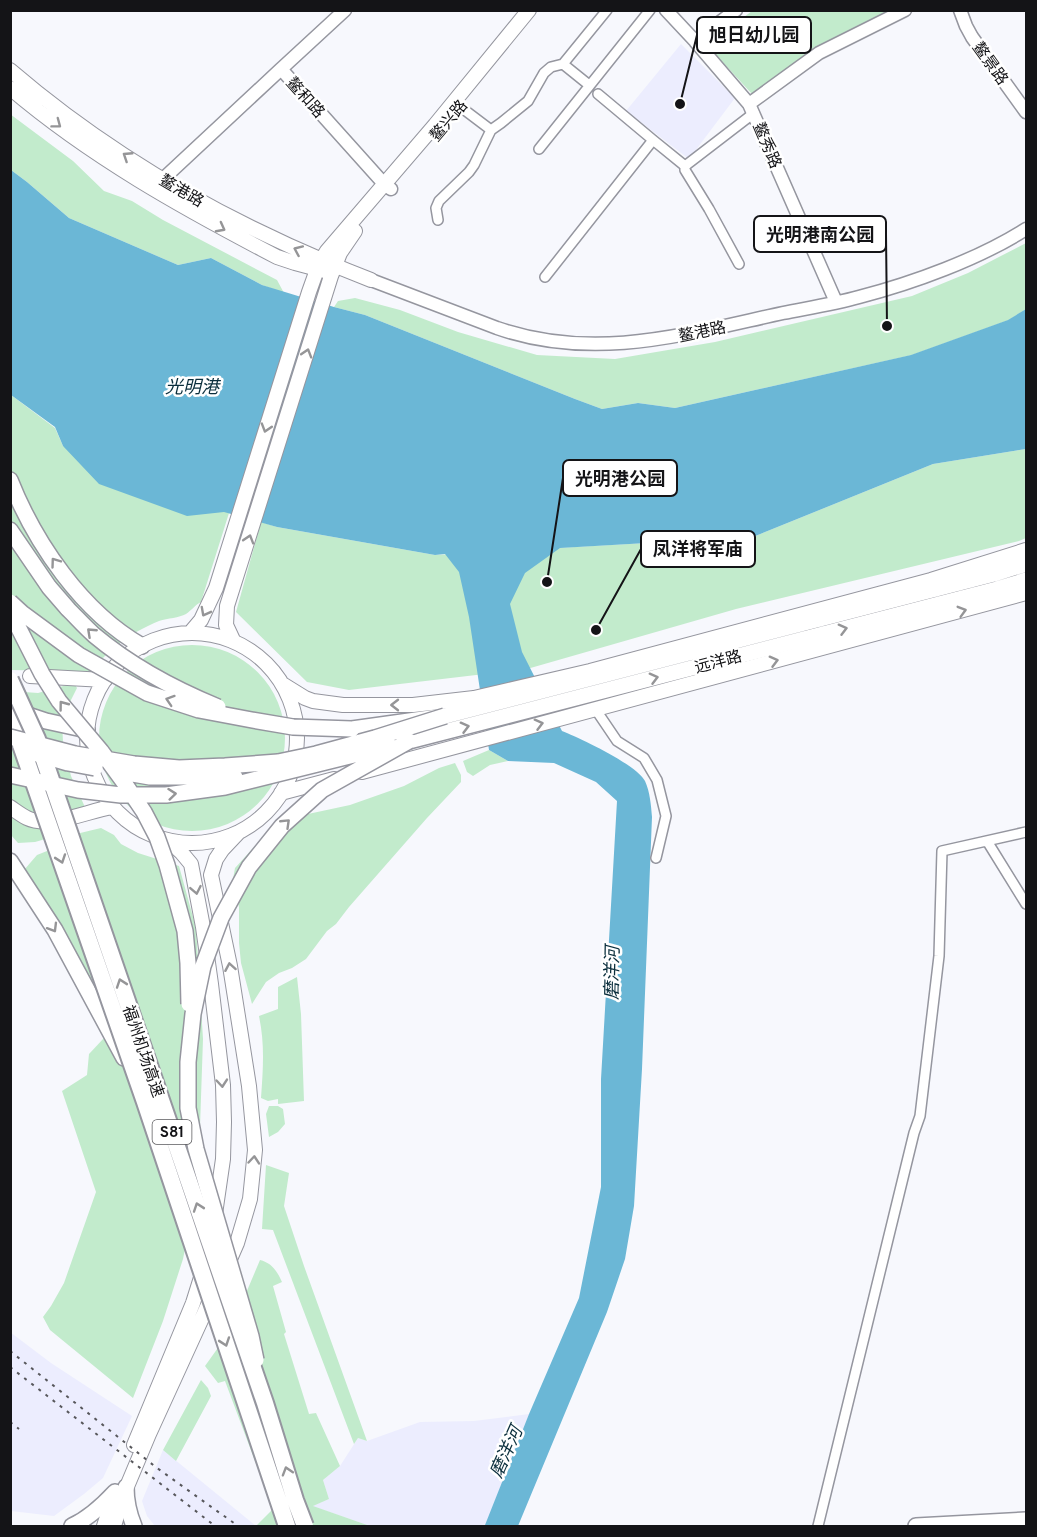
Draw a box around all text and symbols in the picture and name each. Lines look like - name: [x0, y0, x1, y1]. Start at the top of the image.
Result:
- callout: 旭日幼儿园: [697, 17, 811, 53]
- text: 旭日幼儿园: [709, 25, 799, 48]
- street label: 鳌景路: [967, 39, 1012, 89]
- street label: 鳌和路: [281, 74, 328, 123]
- street label: 鳌兴路: [426, 96, 473, 146]
- one-way arrow: [50, 116, 61, 127]
- street label: 鳌秀路: [748, 120, 785, 172]
- one-way arrow: [122, 153, 133, 164]
- street label: 鳌港路: [155, 171, 207, 212]
- callout: 光明港南公园: [754, 216, 886, 252]
- one-way arrow: [215, 221, 226, 232]
- text: 光明港南公园: [766, 225, 874, 248]
- one-way arrow: [293, 245, 304, 257]
- street label: 鳌港路: [677, 318, 728, 348]
- one-way arrow: [300, 348, 312, 359]
- water label: 光明港: [165, 377, 222, 400]
- one-way arrow: [261, 422, 273, 433]
- callout: 光明港公园: [563, 460, 677, 496]
- text: 光明港公园: [575, 469, 665, 492]
- callout: 凤洋将军庙: [641, 531, 755, 567]
- one-way arrow: [241, 534, 254, 545]
- text: 凤洋将军庙: [653, 539, 743, 562]
- one-way arrow: [51, 557, 62, 568]
- one-way arrow: [957, 605, 967, 618]
- one-way arrow: [201, 606, 212, 616]
- one-way arrow: [838, 623, 848, 636]
- one-way arrow: [87, 628, 98, 639]
- street label: 远洋路: [693, 647, 744, 679]
- one-way arrow: [768, 656, 779, 668]
- one-way arrow: [649, 672, 659, 685]
- one-way arrow: [165, 695, 176, 708]
- one-way arrow: [391, 699, 400, 712]
- one-way arrow: [59, 700, 70, 711]
- one-way arrow: [534, 719, 544, 732]
- one-way arrow: [460, 721, 470, 734]
- one-way arrow: [167, 788, 176, 801]
- one-way arrow: [279, 819, 290, 830]
- one-way arrow: [53, 854, 66, 864]
- one-way arrow: [189, 885, 202, 895]
- one-way arrow: [46, 922, 58, 932]
- water label: 磨洋河: [602, 943, 626, 1000]
- one-way arrow: [224, 962, 237, 972]
- one-way arrow: [115, 978, 128, 988]
- street label: 福州机场高速: [117, 1003, 167, 1100]
- one-way arrow: [215, 1079, 228, 1088]
- road number: S81: [152, 1120, 192, 1144]
- one-way arrow: [247, 1155, 260, 1165]
- one-way arrow: [192, 1202, 205, 1213]
- one-way arrow: [218, 1336, 231, 1347]
- water label: 磨洋河: [486, 1421, 530, 1482]
- one-way arrow: [281, 1466, 294, 1477]

